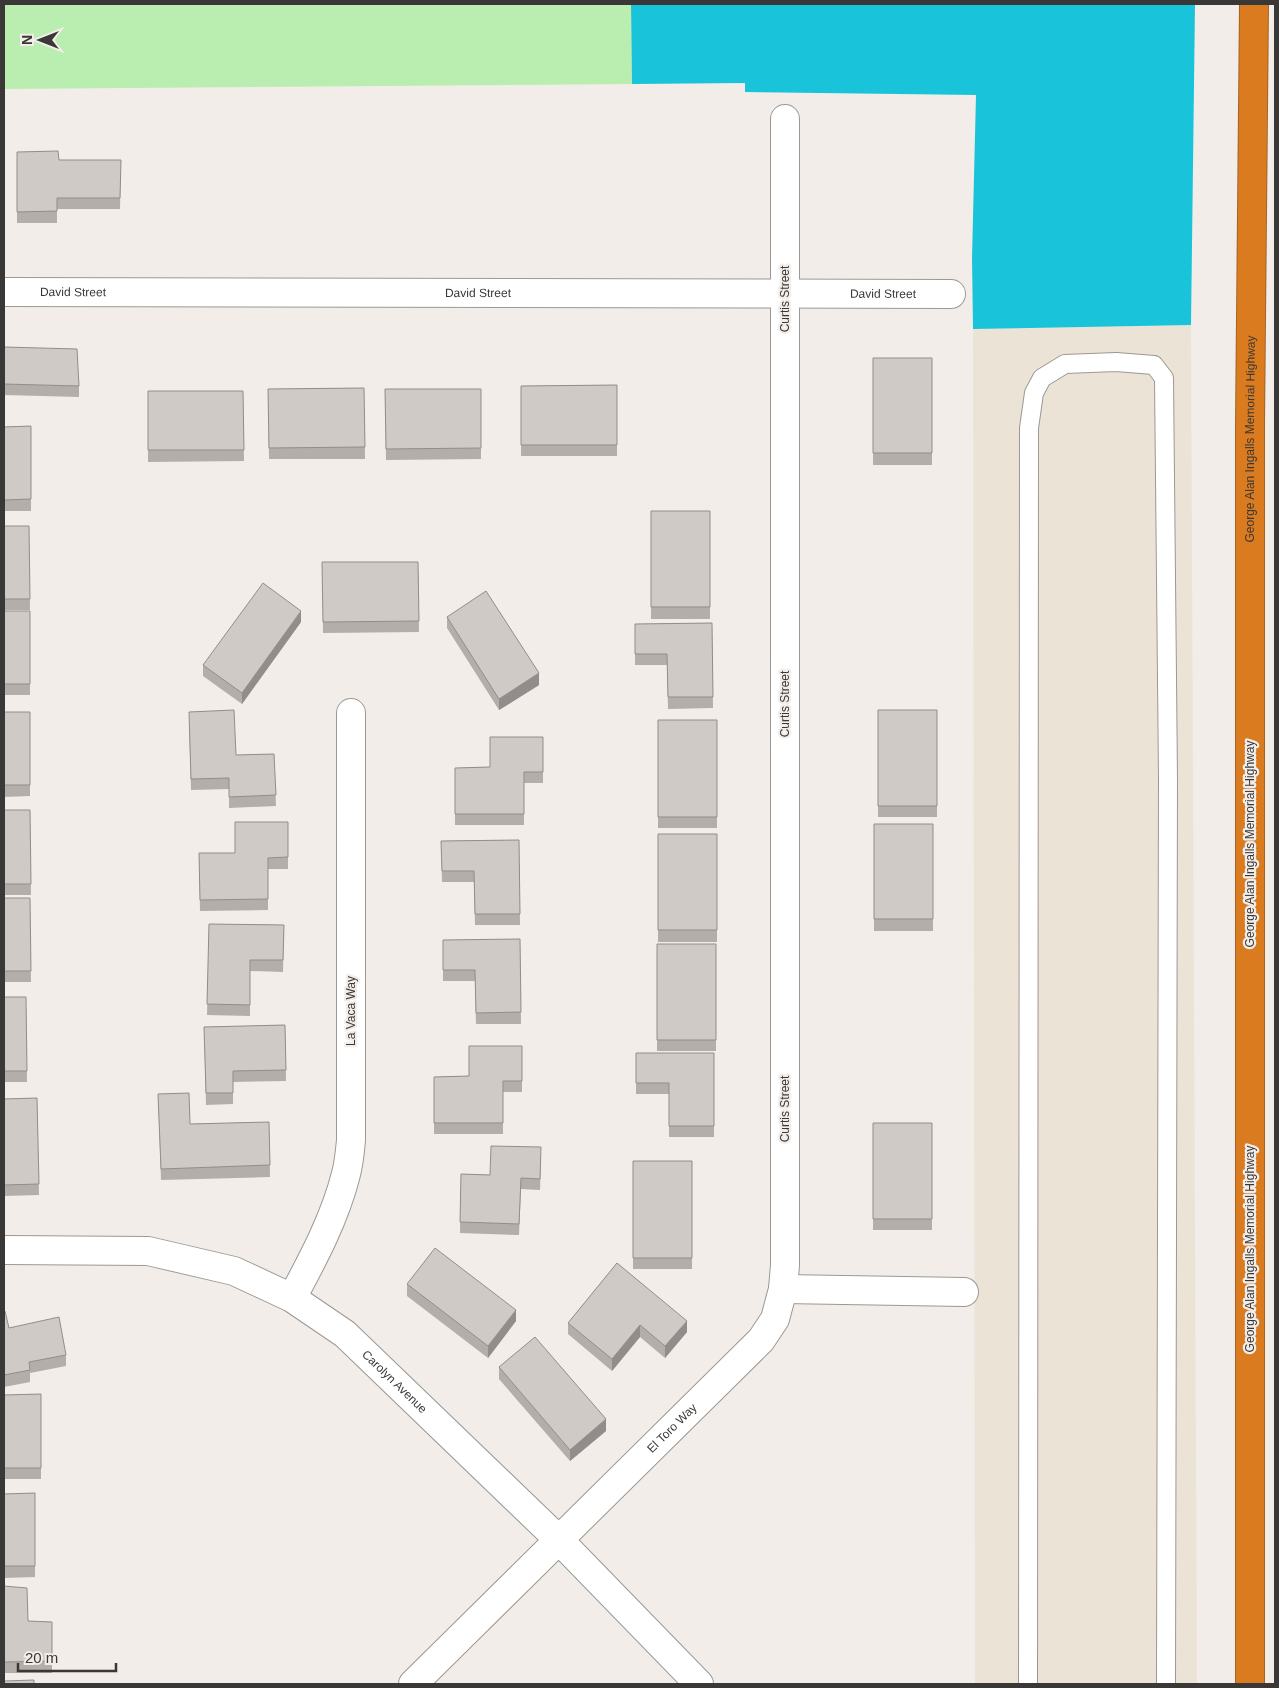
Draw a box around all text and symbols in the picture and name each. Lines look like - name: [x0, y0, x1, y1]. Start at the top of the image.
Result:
- north arrow: [15, 15, 65, 65]
- text: N: [19, 35, 35, 45]
- street label: Curtis Street: [778, 265, 792, 332]
- street label: David Street: [40, 285, 107, 299]
- street label: David Street: [445, 286, 512, 300]
- street label: David Street: [850, 287, 917, 301]
- street label: George Alan Ingalls Memorial Highway: [1243, 335, 1258, 543]
- street label: Curtis Street: [778, 670, 792, 737]
- street label: George Alan Ingalls Memorial Highway: [1243, 741, 1257, 947]
- street label: La Vaca Way: [344, 976, 358, 1046]
- street label: Curtis Street: [778, 1075, 792, 1142]
- street label: George Alan Ingalls Memorial Highway: [1243, 1146, 1257, 1352]
- street label: Carolyn Avenue: [359, 1347, 430, 1416]
- street label: El Toro Way: [644, 1401, 700, 1456]
- scale bar: [18, 1640, 115, 1672]
- text: 20 m: [25, 1649, 58, 1666]

